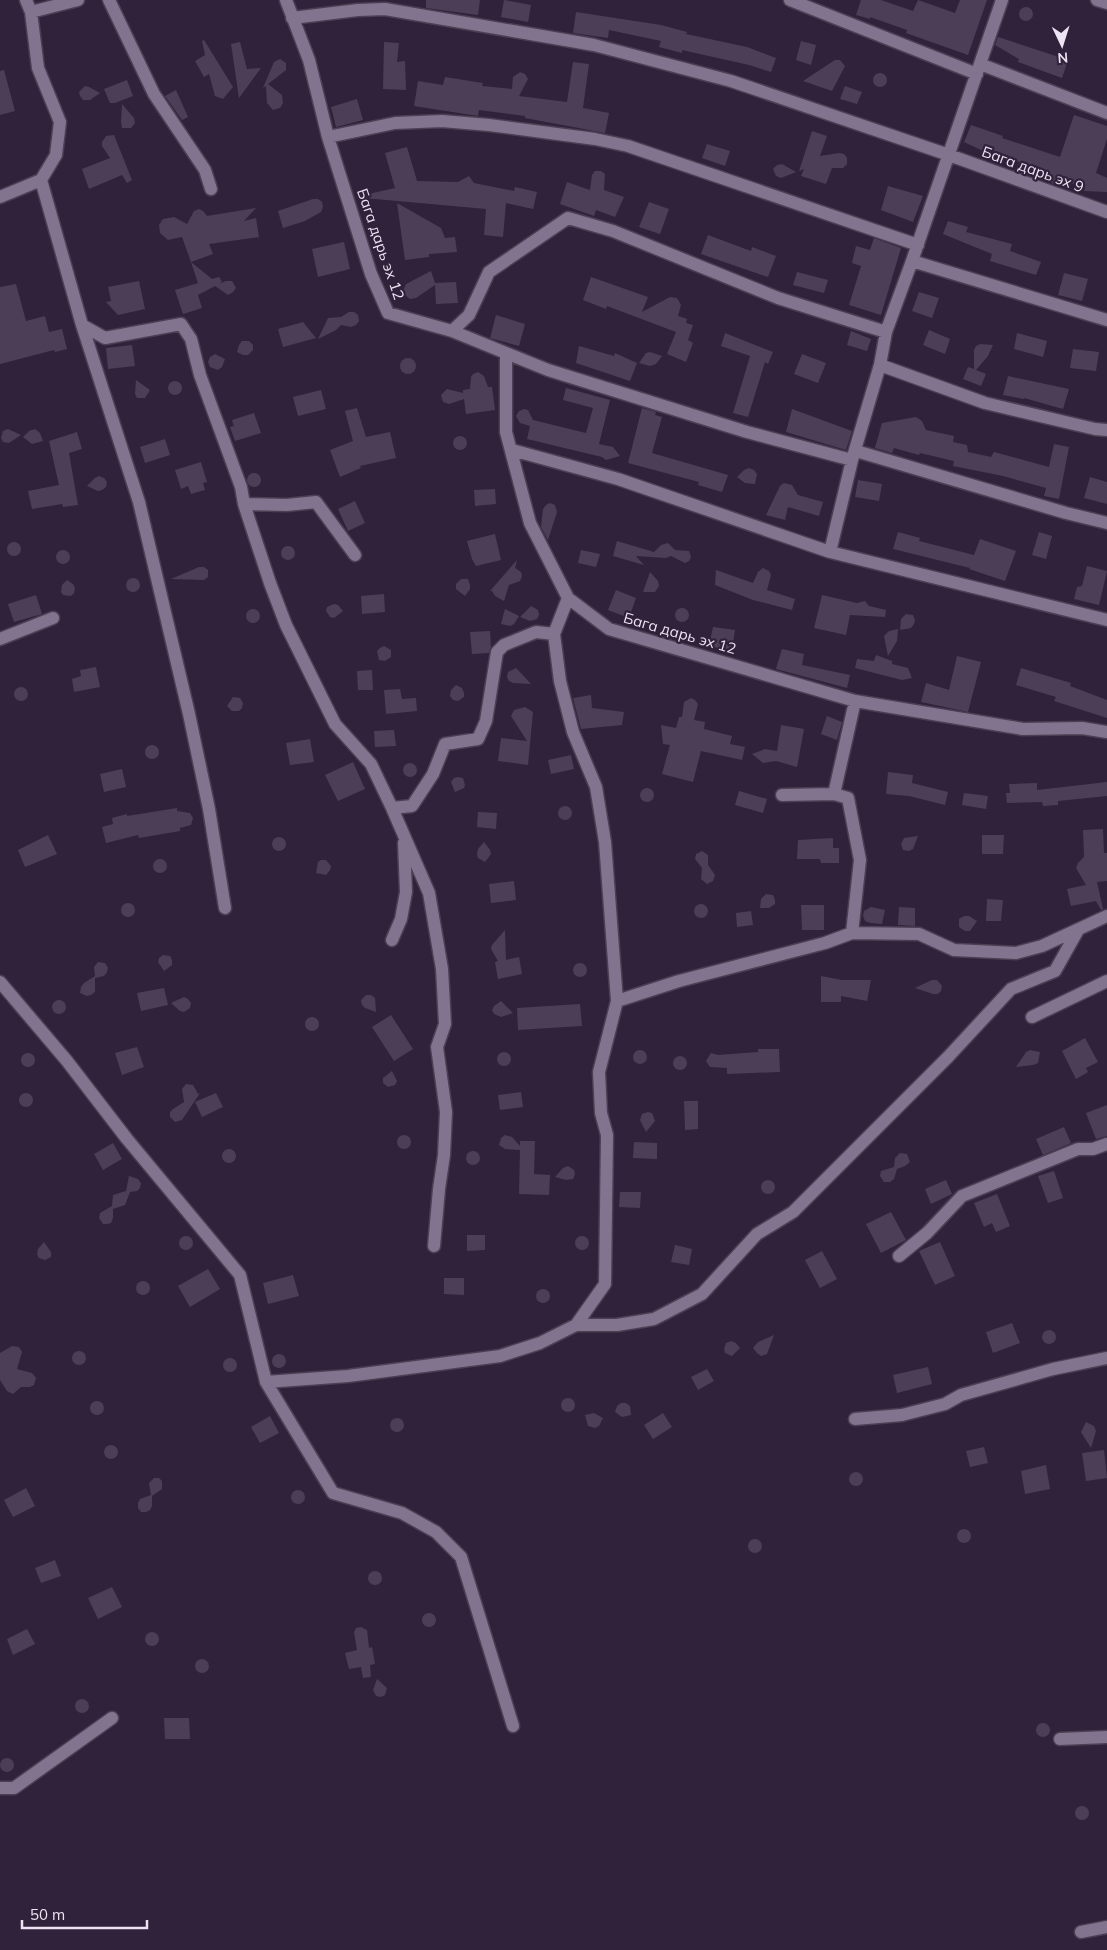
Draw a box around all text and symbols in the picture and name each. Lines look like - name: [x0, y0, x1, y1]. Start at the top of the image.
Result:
- north arrow: [1037, 20, 1087, 70]
- text: N: [1057, 49, 1069, 67]
- street label: Бага дарь эх 9: [979, 142, 1087, 196]
- street label: Бага дарь эх 12: [353, 186, 409, 302]
- street label: Бага дарь эх 12: [621, 608, 739, 658]
- scale bar: [22, 1898, 148, 1930]
- text: 50 m: [30, 1905, 65, 1924]

